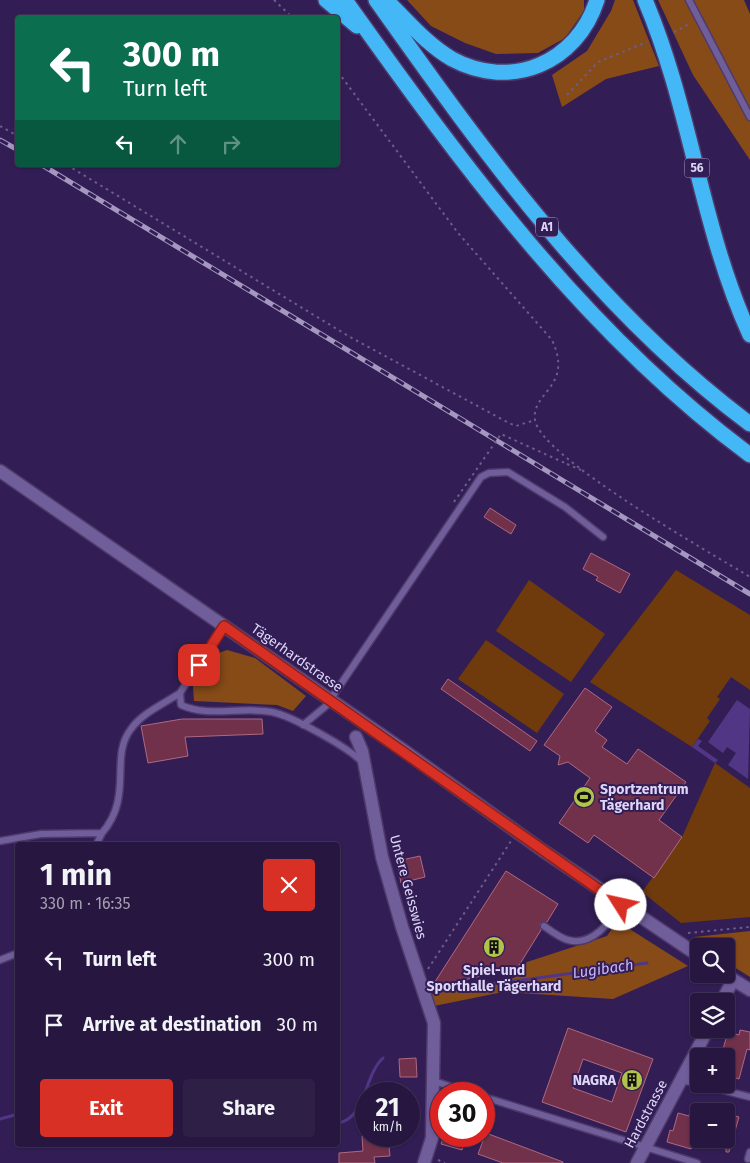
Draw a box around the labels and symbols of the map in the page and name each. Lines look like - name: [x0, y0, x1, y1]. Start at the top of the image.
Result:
- road number: 56: [684, 158, 710, 178]
- road number: A1: [536, 218, 558, 236]
- street label: Tägerhardstrasse: [248, 620, 346, 696]
- pin: [178, 644, 220, 686]
- place label: Sportzentrum Tägerhard: [600, 781, 689, 814]
- sports icon: Sportzentrum Tägerhard: [572, 785, 596, 809]
- street label: Untere Geisswies: [386, 833, 430, 942]
- position arrow: [594, 878, 646, 930]
- building icon: Spiel-und Sporthalle Tägerhard: [482, 935, 506, 959]
- water label: Lugibach: [571, 956, 635, 982]
- place label: Spiel-und Sporthalle Tägerhard: [427, 962, 561, 995]
- building icon: NAGRA: [620, 1068, 644, 1092]
- place label: NAGRA: [573, 1072, 617, 1089]
- street label: Hardstrasse: [621, 1077, 671, 1151]
- speed limit sign: 30: [430, 1082, 495, 1147]

